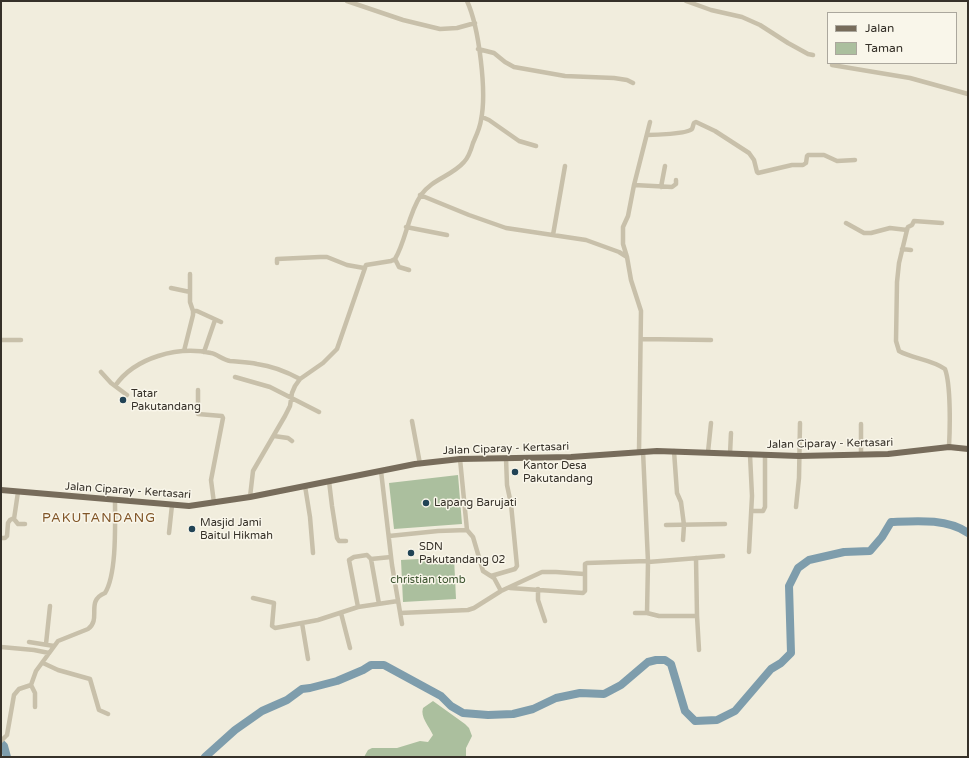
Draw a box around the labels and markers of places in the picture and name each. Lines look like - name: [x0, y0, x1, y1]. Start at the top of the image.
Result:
- place label: Tatar Pakutandang: [131, 387, 201, 413]
- marker: Tatar Pakutandang: [118, 395, 128, 405]
- place label: Kantor Desa Pakutandang: [523, 459, 593, 485]
- marker: Kantor Desa Pakutandang: [510, 467, 520, 477]
- place label: Lapang Barujati: [434, 496, 517, 510]
- marker: Lapang Barujati: [421, 498, 431, 508]
- place label: Masjid Jami Baitul Hikmah: [200, 516, 273, 542]
- marker: Masjid Jami Baitul Hikmah: [187, 524, 197, 534]
- place label: SDN Pakutandang 02: [419, 540, 506, 566]
- marker: SDN Pakutandang 02: [406, 548, 416, 558]

